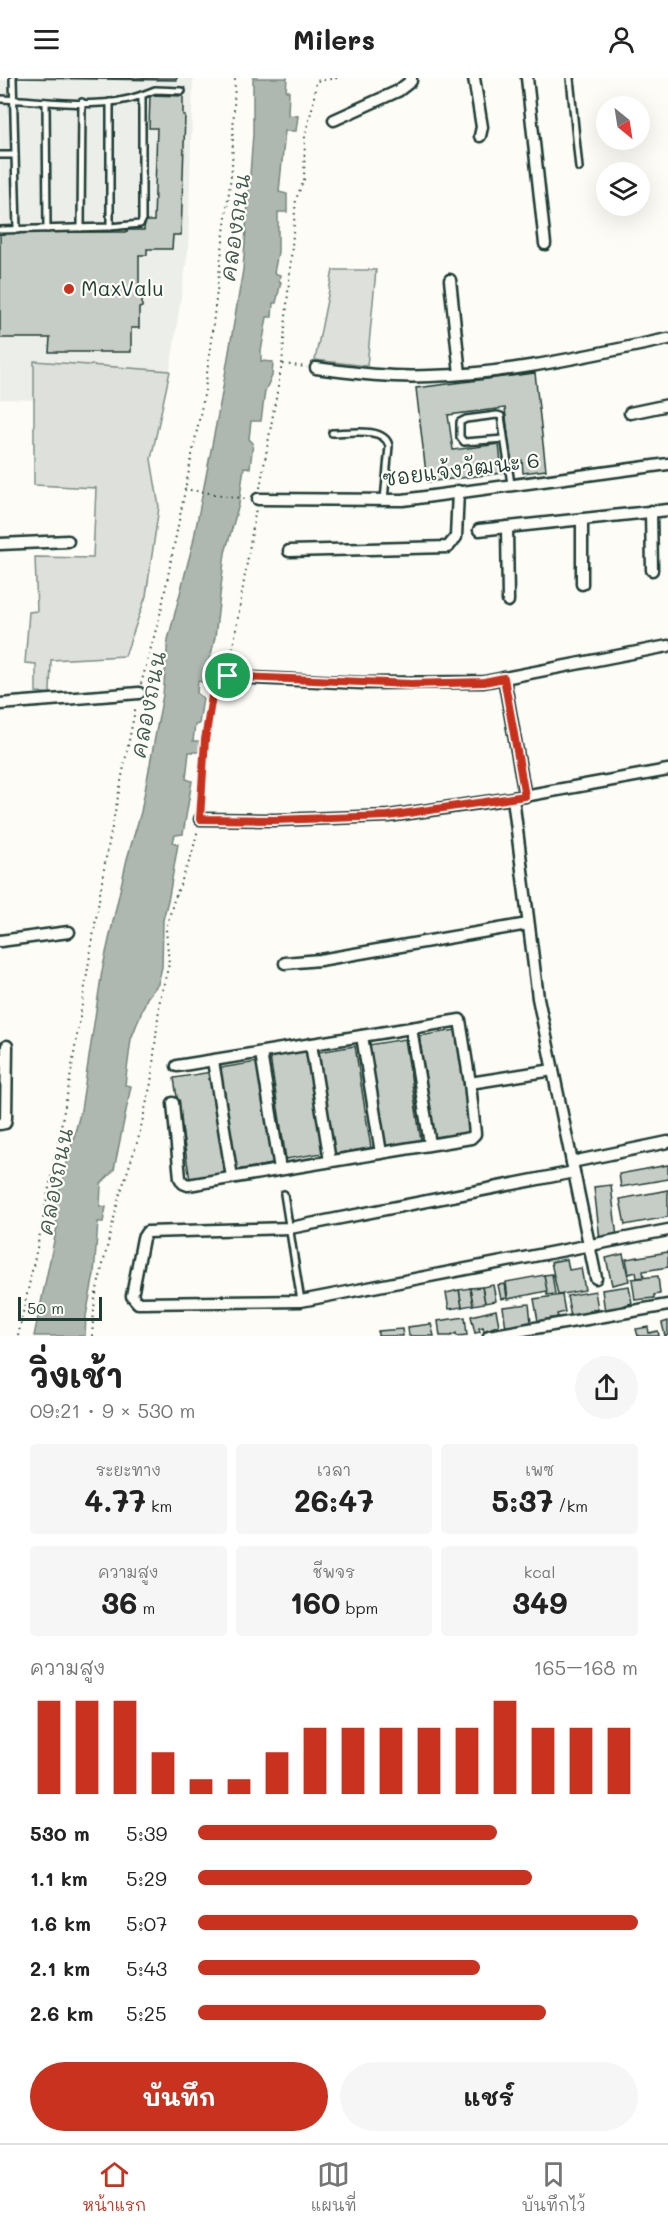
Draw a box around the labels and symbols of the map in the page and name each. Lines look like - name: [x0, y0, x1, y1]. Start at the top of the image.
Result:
- north arrow: [596, 96, 650, 150]
- water label: คลองถนน: [213, 171, 256, 283]
- place label: MaxValu: [81, 274, 164, 301]
- marker: MaxValu: [62, 282, 76, 296]
- street label: ซอยแจ้งวัฒนะ 6: [381, 445, 541, 492]
- water label: คลองถนน: [123, 648, 172, 760]
- pin: [202, 650, 253, 701]
- water label: คลองถนน: [30, 1125, 79, 1237]
- scale bar: [18, 1294, 102, 1322]

